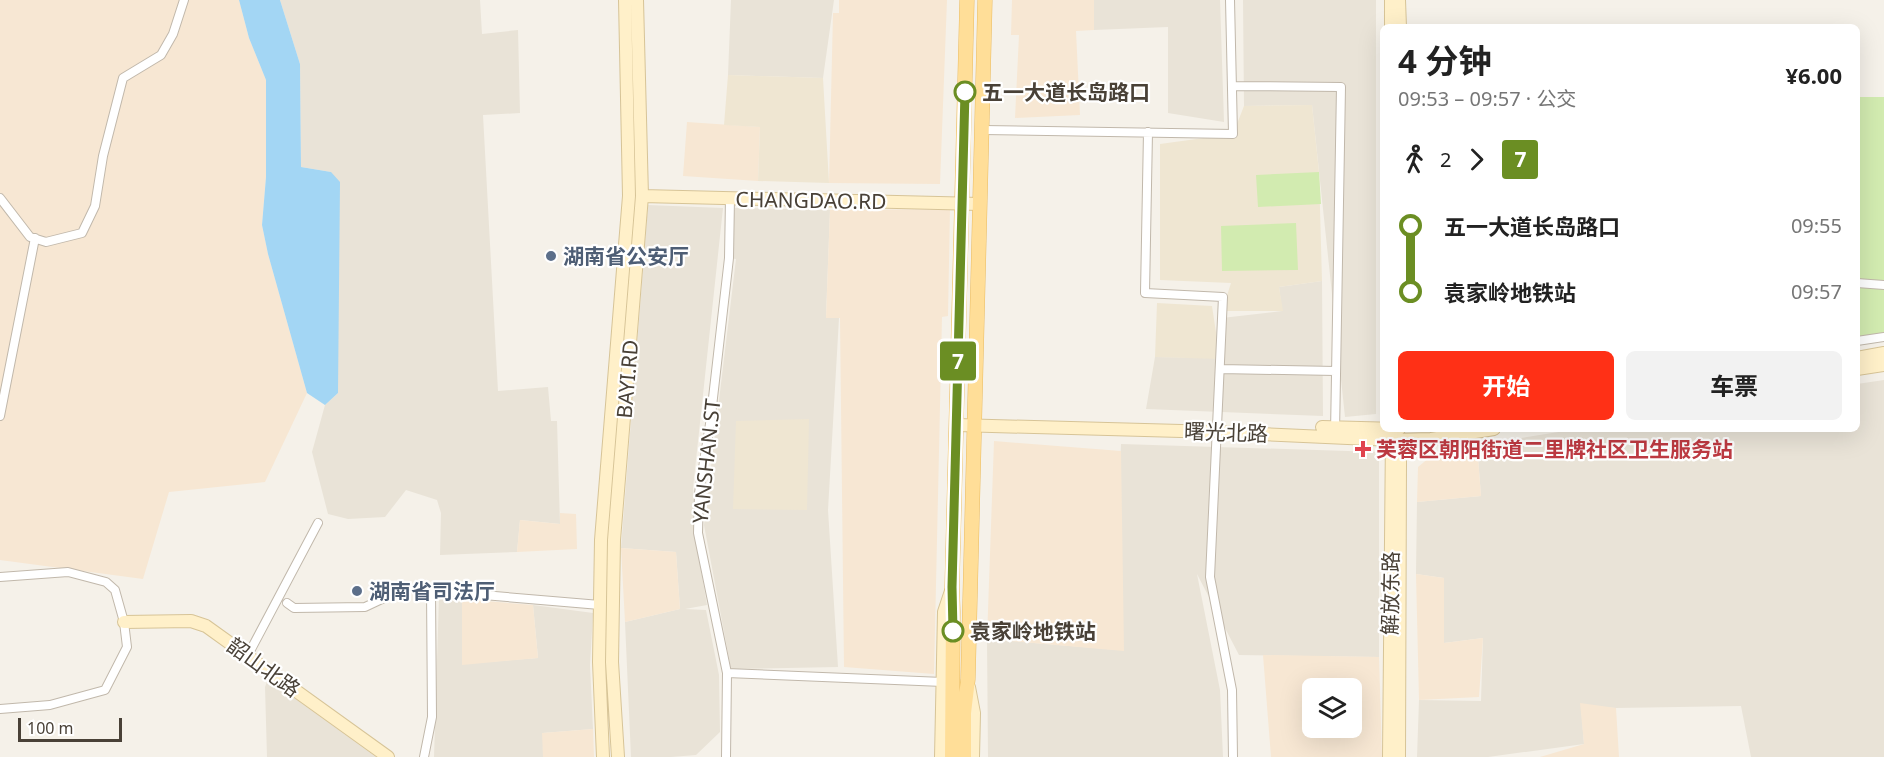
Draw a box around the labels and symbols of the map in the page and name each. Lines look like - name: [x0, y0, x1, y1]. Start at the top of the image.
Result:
- place label: 五一大道长岛路口: [982, 78, 1150, 106]
- marker: 五一大道长岛路口: [954, 81, 976, 103]
- street label: CHANGDAO.RD: [735, 185, 887, 215]
- place label: 湖南省公安厅: [563, 242, 689, 270]
- marker: 湖南省公安厅: [544, 249, 558, 263]
- street label: BAYI.RD: [610, 339, 644, 419]
- line badge: 7: [938, 342, 978, 380]
- street label: YANSHAN.ST: [686, 397, 727, 525]
- street label: 曙光北路: [1184, 417, 1268, 447]
- place label: 芙蓉区朝阳街道二里牌社区卫生服务站: [1376, 435, 1733, 463]
- marker: 芙蓉区朝阳街道二里牌社区卫生服务站: [1354, 440, 1372, 458]
- street label: 解放东路: [1375, 551, 1405, 635]
- place label: 湖南省司法厅: [369, 577, 495, 605]
- marker: 湖南省司法厅: [350, 584, 364, 598]
- place label: 袁家岭地铁站: [970, 617, 1096, 645]
- marker: 袁家岭地铁站: [942, 620, 964, 642]
- street label: 韶山北路: [222, 631, 306, 703]
- scale bar: [18, 715, 122, 742]

